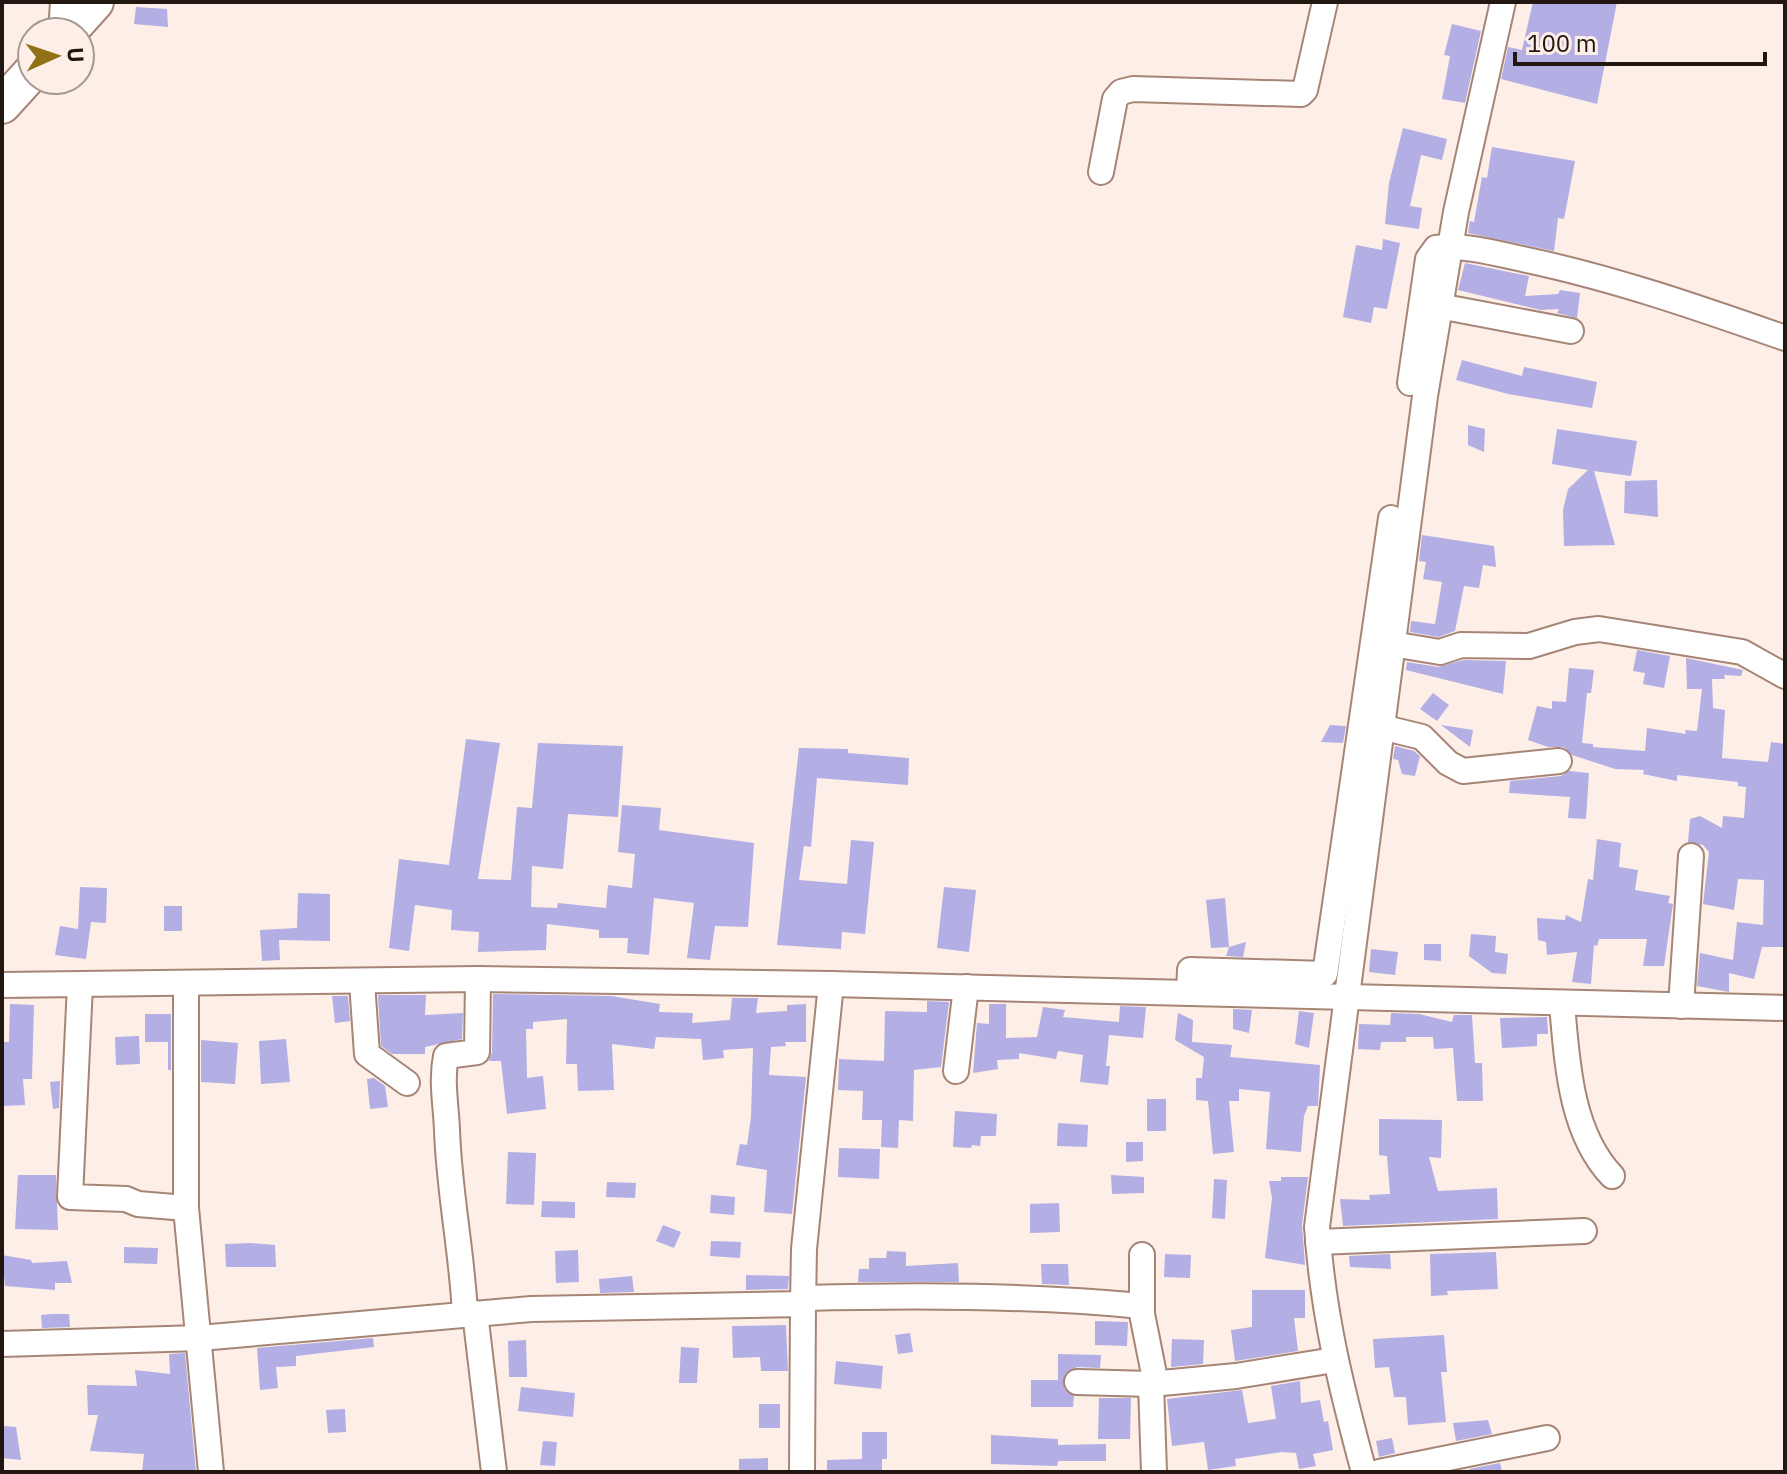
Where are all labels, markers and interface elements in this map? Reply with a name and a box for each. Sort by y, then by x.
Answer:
north arrow [16,16,96,96]
scale bar [1515,16,1765,66]
text: 100 m [1527,27,1597,59]
text: U [62,47,91,63]

